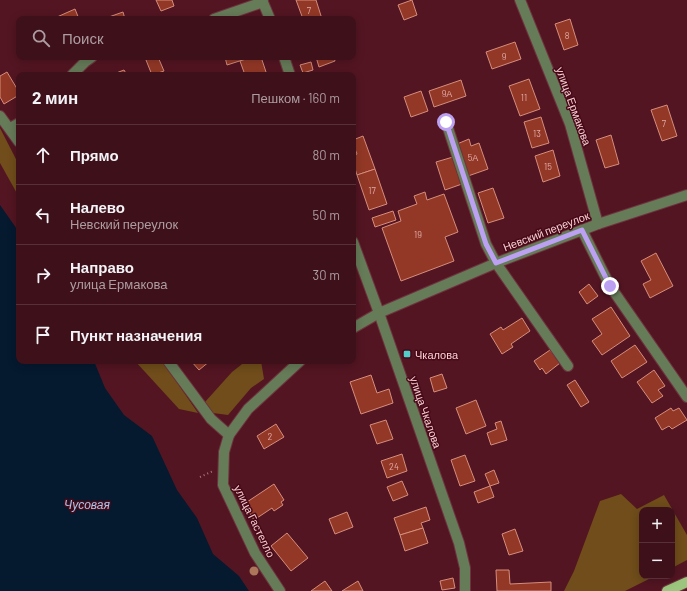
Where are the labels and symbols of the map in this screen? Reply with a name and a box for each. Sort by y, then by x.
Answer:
house number: 7 [307,5,312,16]
house number: 8 [565,30,570,41]
house number: 9 [502,51,507,62]
street label: улица Ермакова [554,65,595,148]
house number: 9А [442,88,452,99]
house number: 11 [521,92,527,103]
route start [437,113,455,131]
house number: 7 [662,118,667,129]
house number: 13 [533,128,541,139]
house number: 5А [468,152,478,163]
house number: 15 [544,161,552,172]
house number: 17 [368,185,376,196]
street label: Невский переулок [501,208,591,253]
house number: 19 [414,229,422,240]
route end [601,277,619,295]
place label: Чкалова [415,348,459,361]
marker: Чкалова [402,349,412,359]
street label: улица Чкалова [408,374,445,451]
house number: 2 [268,431,273,442]
house number: 24 [389,461,399,472]
street label: улица Гастелло [232,483,278,559]
water label: Чусовая [64,497,111,512]

